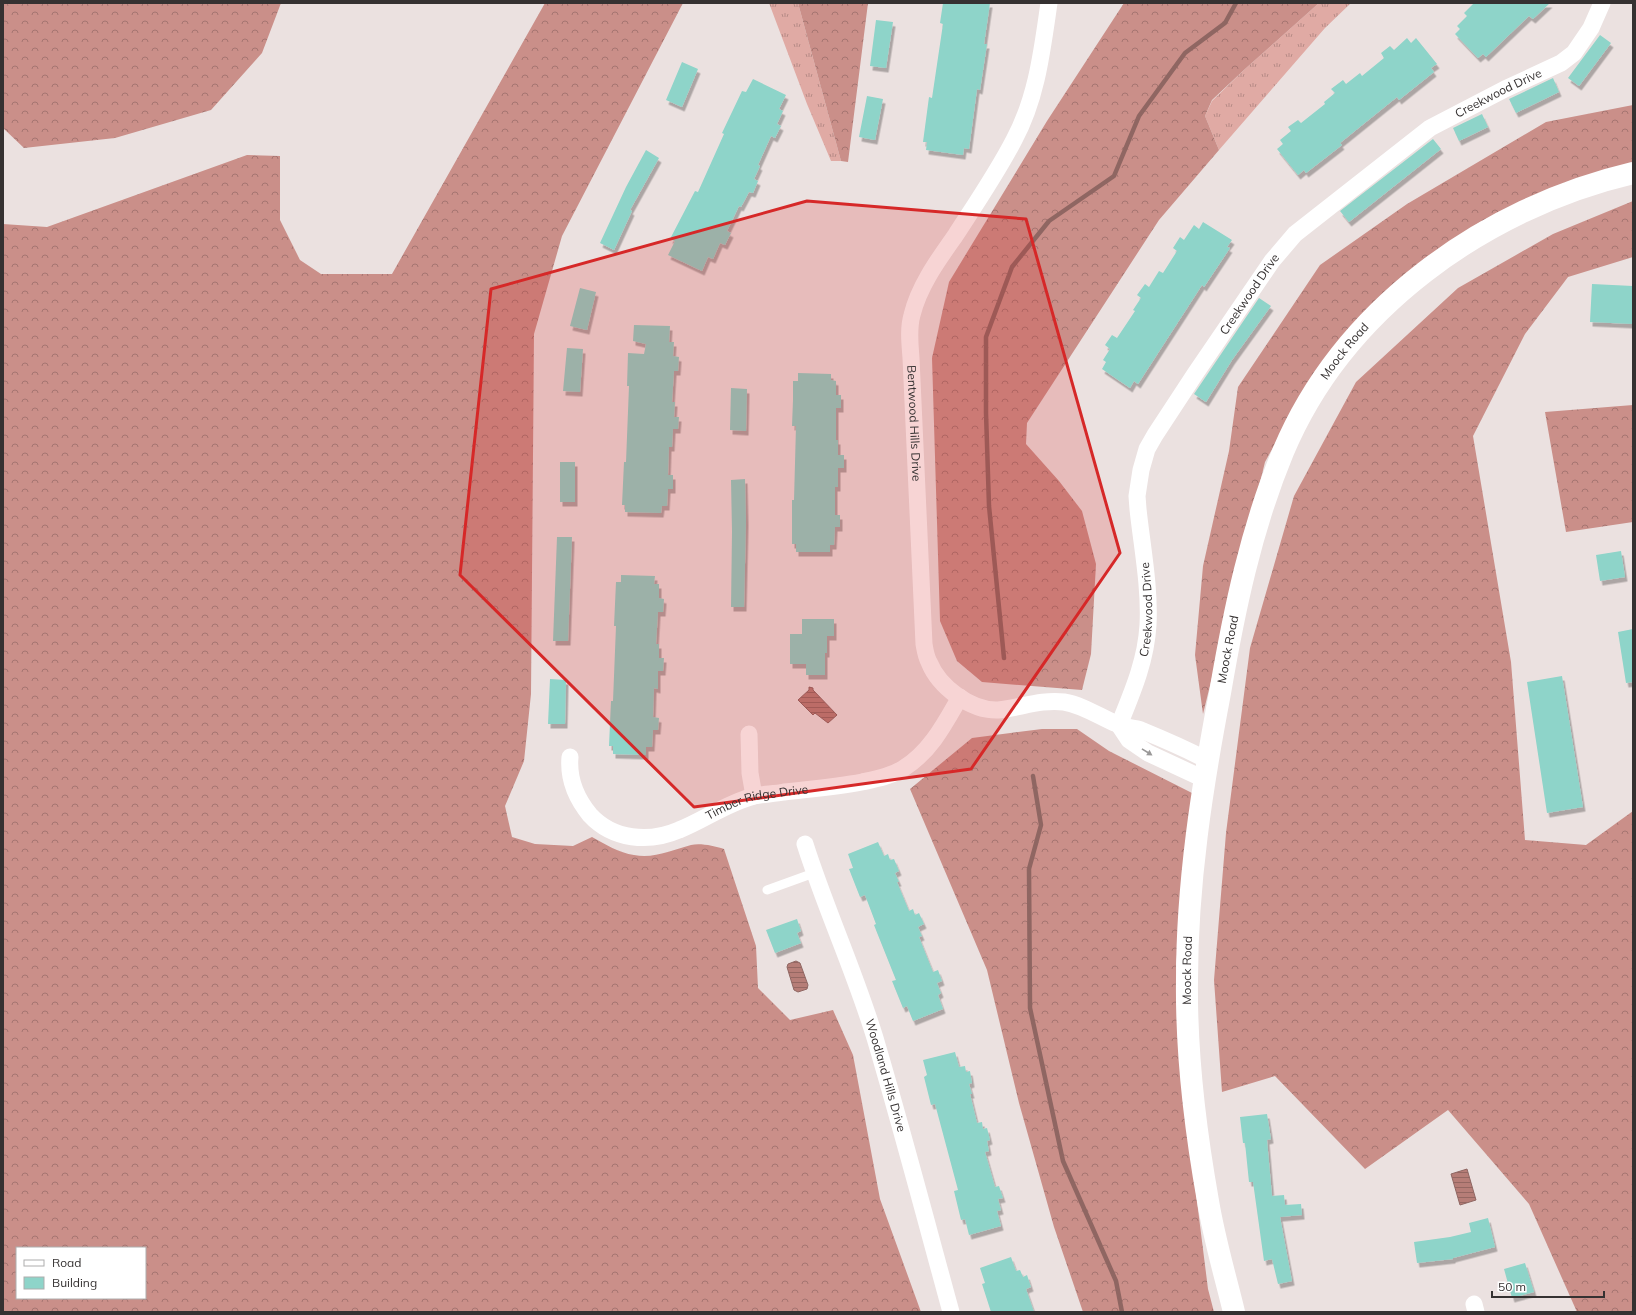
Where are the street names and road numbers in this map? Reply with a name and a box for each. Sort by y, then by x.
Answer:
street label: Creekwood Drive [1452,65,1544,121]
street label: Creekwood Drive [1216,250,1282,337]
street label: Moock Road [1317,319,1372,382]
street label: Bentwood Hills Drive [904,365,925,482]
street label: Creekwood Drive [1135,561,1155,658]
street label: Moock Road [1214,614,1241,684]
street label: Timber Ridge Drive [703,781,809,823]
street label: Moock Road [1179,936,1195,1005]
street label: Woodland Hills Drive [862,1017,909,1133]

